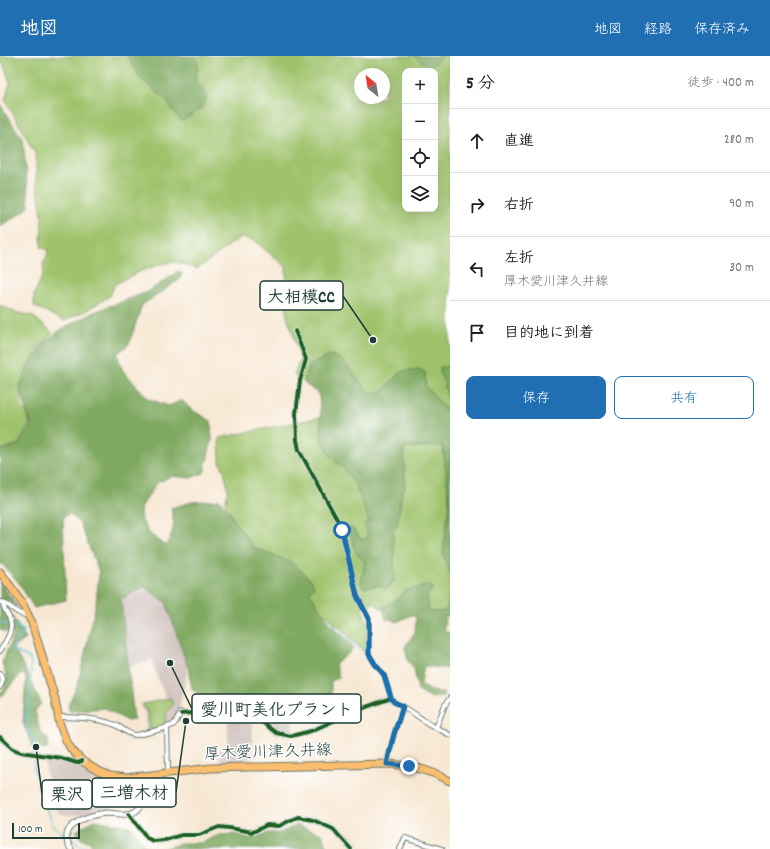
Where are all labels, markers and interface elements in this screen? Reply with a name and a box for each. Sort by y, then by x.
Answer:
text: 地図 [20,17,58,44]
text: 地図 [594,20,622,40]
text: 経路 [644,20,672,40]
text: 保存済み [694,20,750,40]
north arrow [354,68,390,104]
map controls [402,68,438,212]
button: + [402,68,438,104]
text: 5 分 [466,73,495,97]
text: 徒歩 · 400 m [688,74,754,93]
button: − [402,104,438,140]
icon: ahead [466,130,488,152]
text: 直進 [504,131,534,153]
text: 280 m [724,131,754,150]
button: locate [402,140,438,176]
button: layers [402,176,438,212]
icon: right [466,194,488,216]
text: 右折 [504,195,534,217]
text: 90 m [729,195,754,214]
text: 左折 [504,248,534,270]
icon: left [466,258,488,280]
text: 30 m [729,259,754,278]
text: 厚木愛川津久井線 [504,273,608,292]
callout: 大相模CC [260,281,343,310]
text: 大相模CC [267,287,335,311]
icon: arrive [466,322,488,344]
text: 目的地に到着 [504,323,594,345]
button: 保存 [466,376,606,419]
button: 共有 [614,376,754,419]
route start [333,521,351,539]
callout: 愛川町美化プラント [192,694,361,723]
text: 愛川町美化プラント [201,700,354,724]
street label: 厚木愛川津久井線 [204,739,332,767]
route end [400,757,418,775]
callout: 三増木材 [92,778,176,807]
callout: 栗沢 [42,780,92,809]
text: 三増木材 [100,783,169,807]
text: 栗沢 [50,785,84,809]
scale bar [12,821,80,840]
text: 100 m [18,822,42,838]

